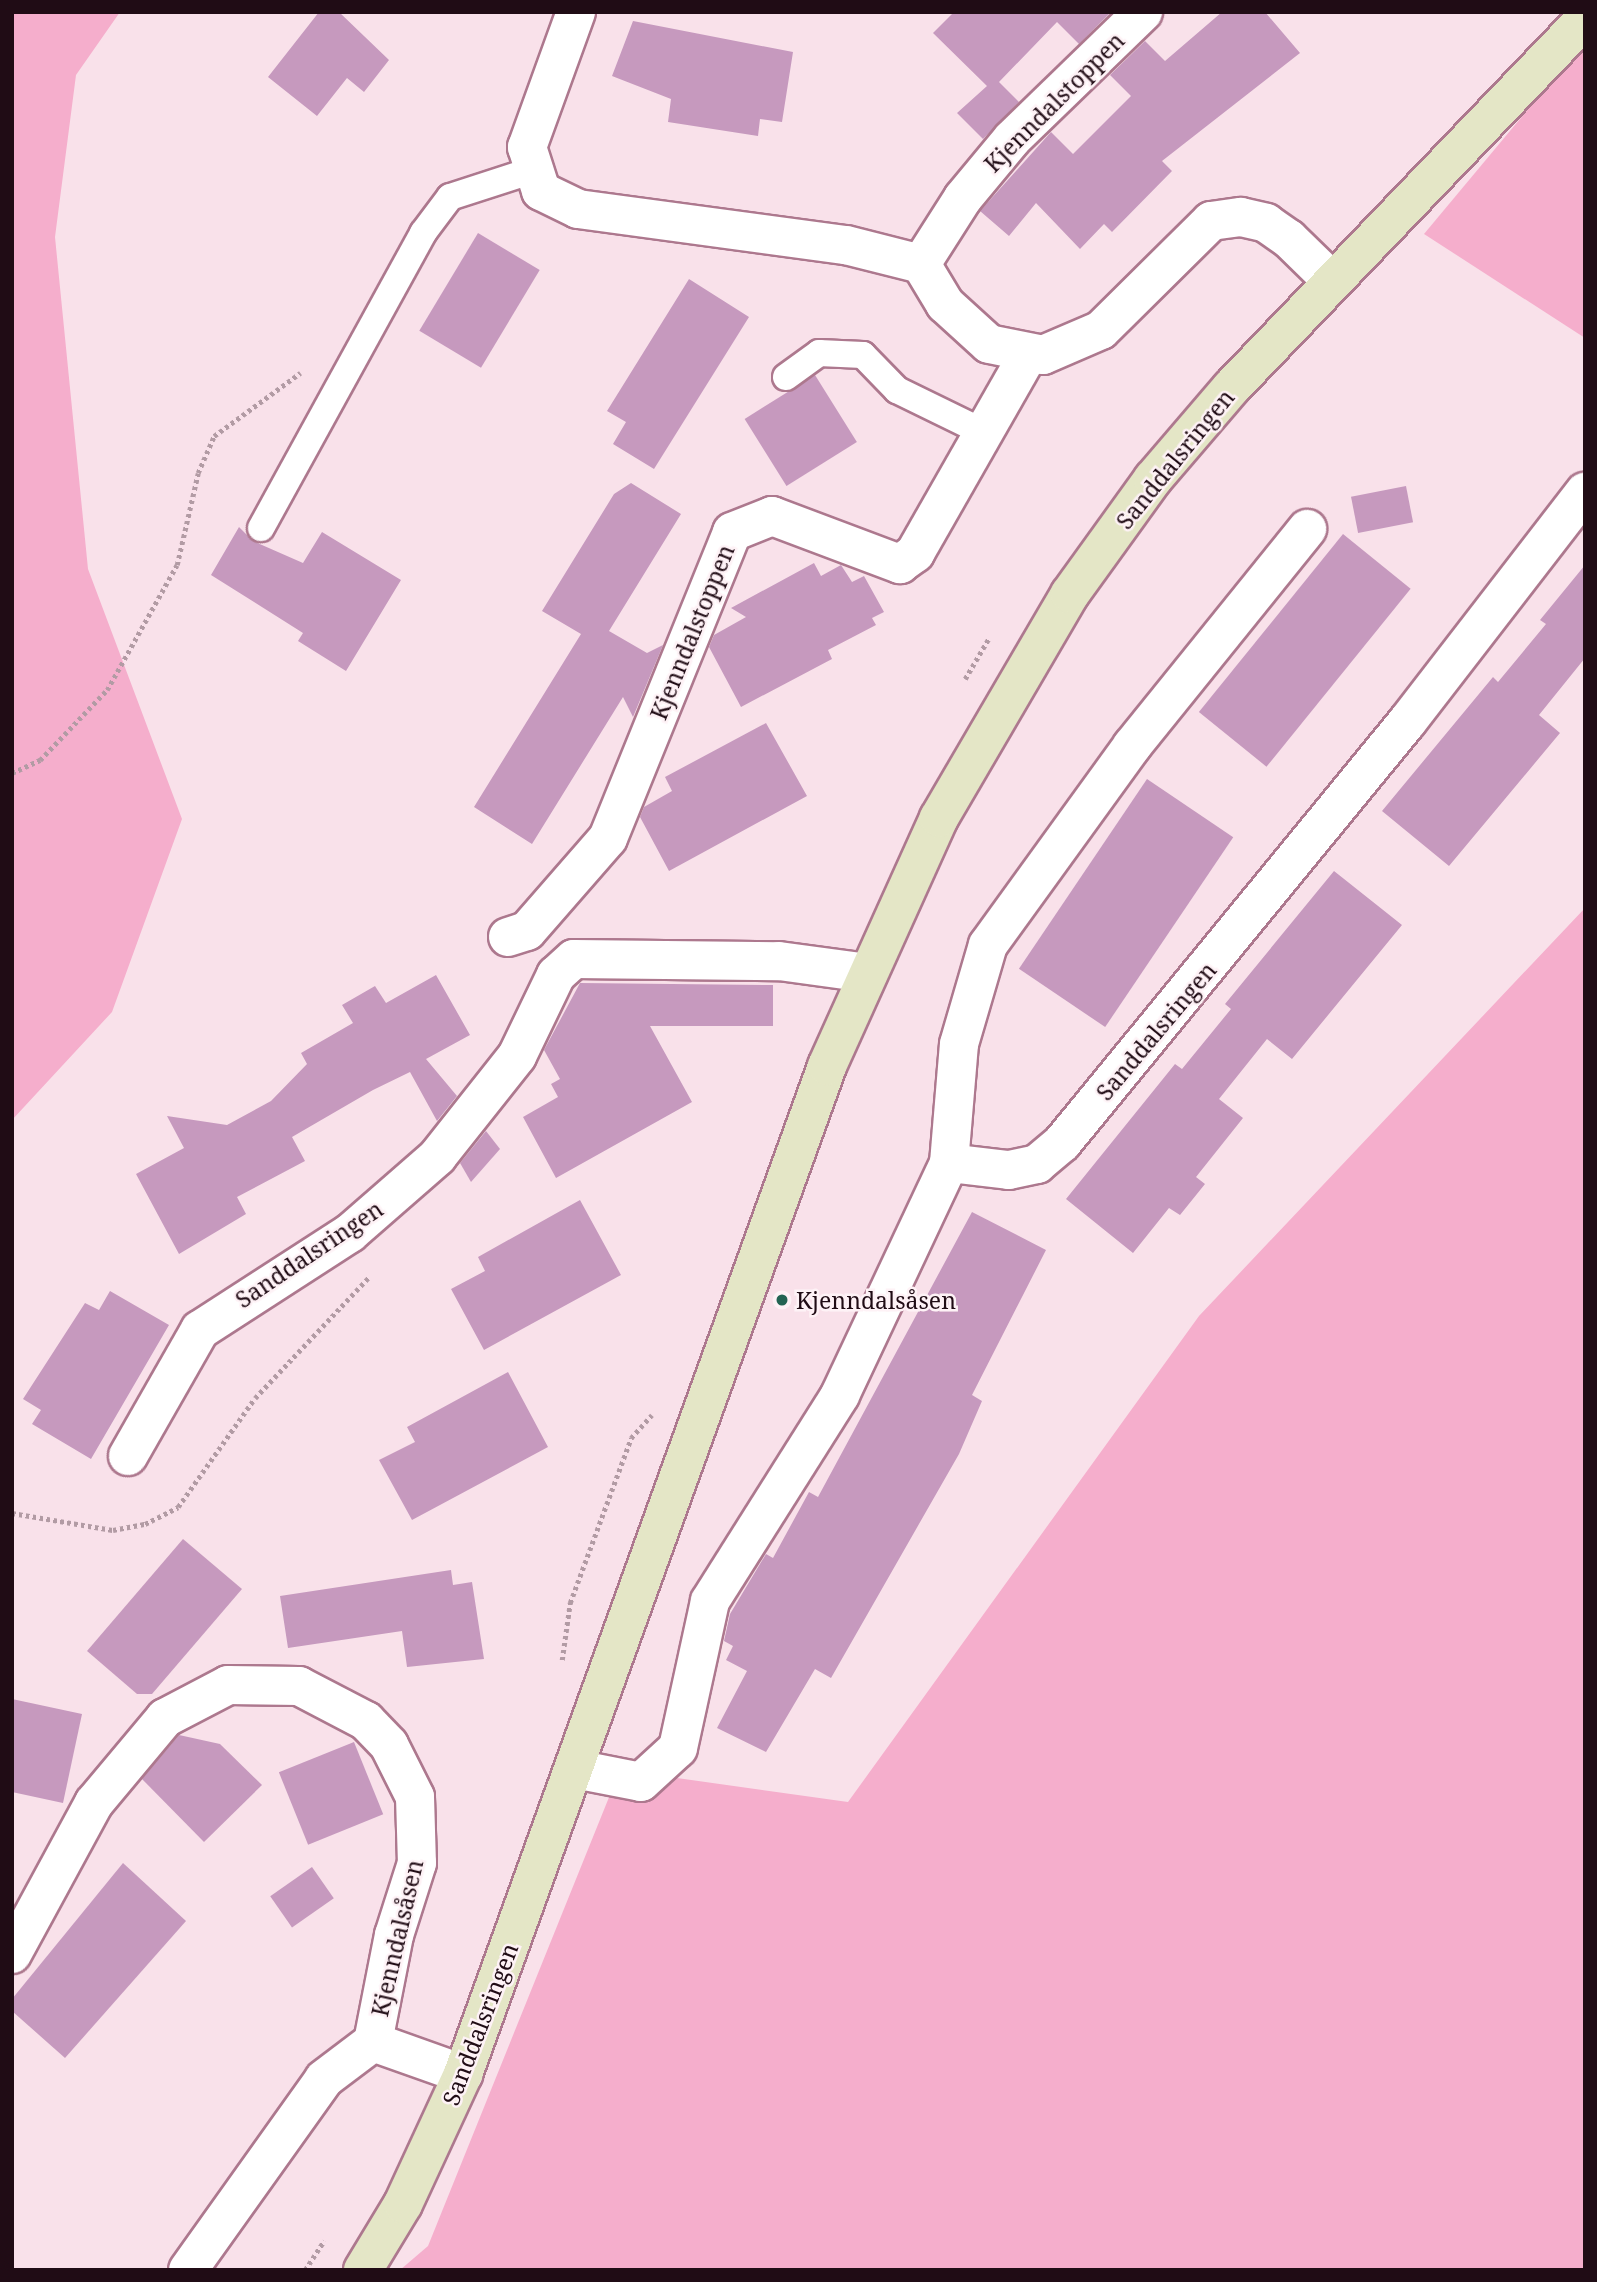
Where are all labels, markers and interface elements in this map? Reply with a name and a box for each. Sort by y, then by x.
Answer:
street label: Kjenndalstoppen [978,26,1130,178]
street label: Sanddalsringen [1110,384,1240,534]
street label: Kjenndalstoppen [644,540,740,724]
street label: Sanddalsringen [1090,956,1222,1106]
street label: Sanddalsringen [230,1195,388,1313]
place label: Kjenndalsåsen [796,1286,956,1314]
marker: Kjenndalsåsen [774,1292,790,1308]
street label: Kjenndalsåsen [366,1857,428,2019]
street label: Sanddalsringen [436,1939,524,2109]

